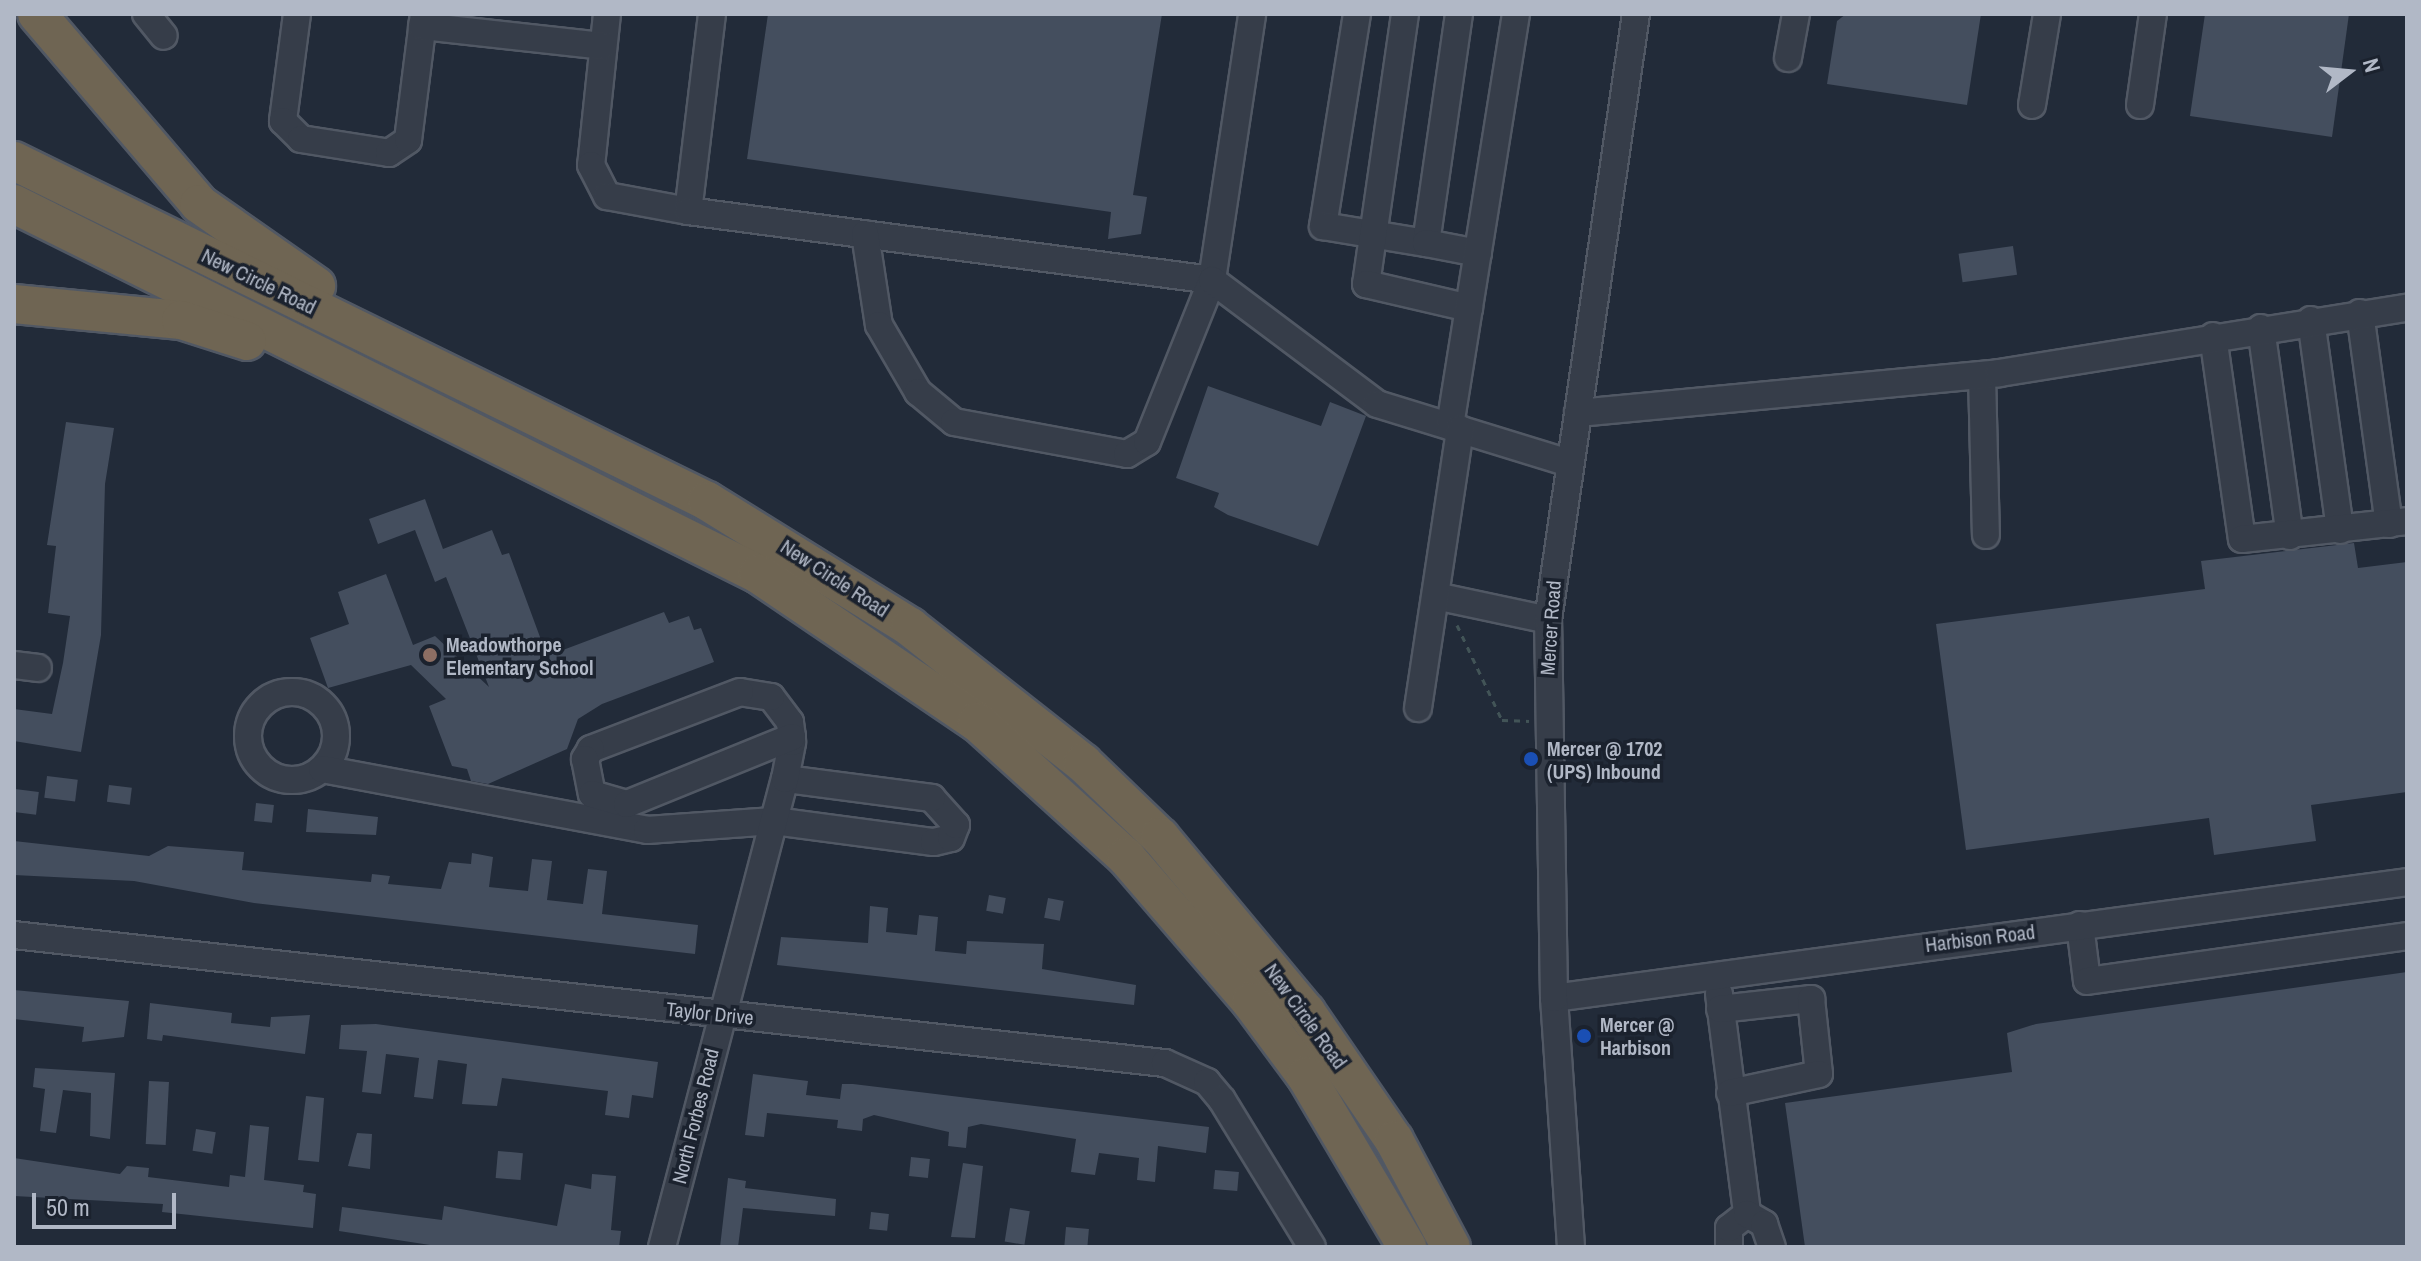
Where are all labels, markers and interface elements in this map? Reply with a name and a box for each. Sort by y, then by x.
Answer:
north arrow [2309,32,2389,112]
text: N [2356,55,2388,76]
street label: New Circle Road [198,243,320,319]
street label: New Circle Road [776,534,894,622]
street label: Mercer Road [1535,580,1565,676]
place label: Meadowthorpe Elementary School [446,632,594,679]
marker: Meadowthorpe Elementary School [421,646,439,664]
place label: Mercer @ 1702 (UPS) Inbound [1547,736,1662,783]
marker: Mercer @ 1702 (UPS) Inbound [1522,750,1540,768]
street label: Harbison Road [1924,919,2036,957]
street label: New Circle Road [1260,959,1352,1073]
street label: Taylor Drive [665,996,755,1030]
place label: Mercer @ Harbison [1600,1012,1674,1059]
marker: Mercer @ Harbison [1575,1027,1593,1045]
street label: North Forbes Road [667,1046,723,1186]
scale bar [36,1177,180,1227]
text: 50 m [46,1191,90,1223]

